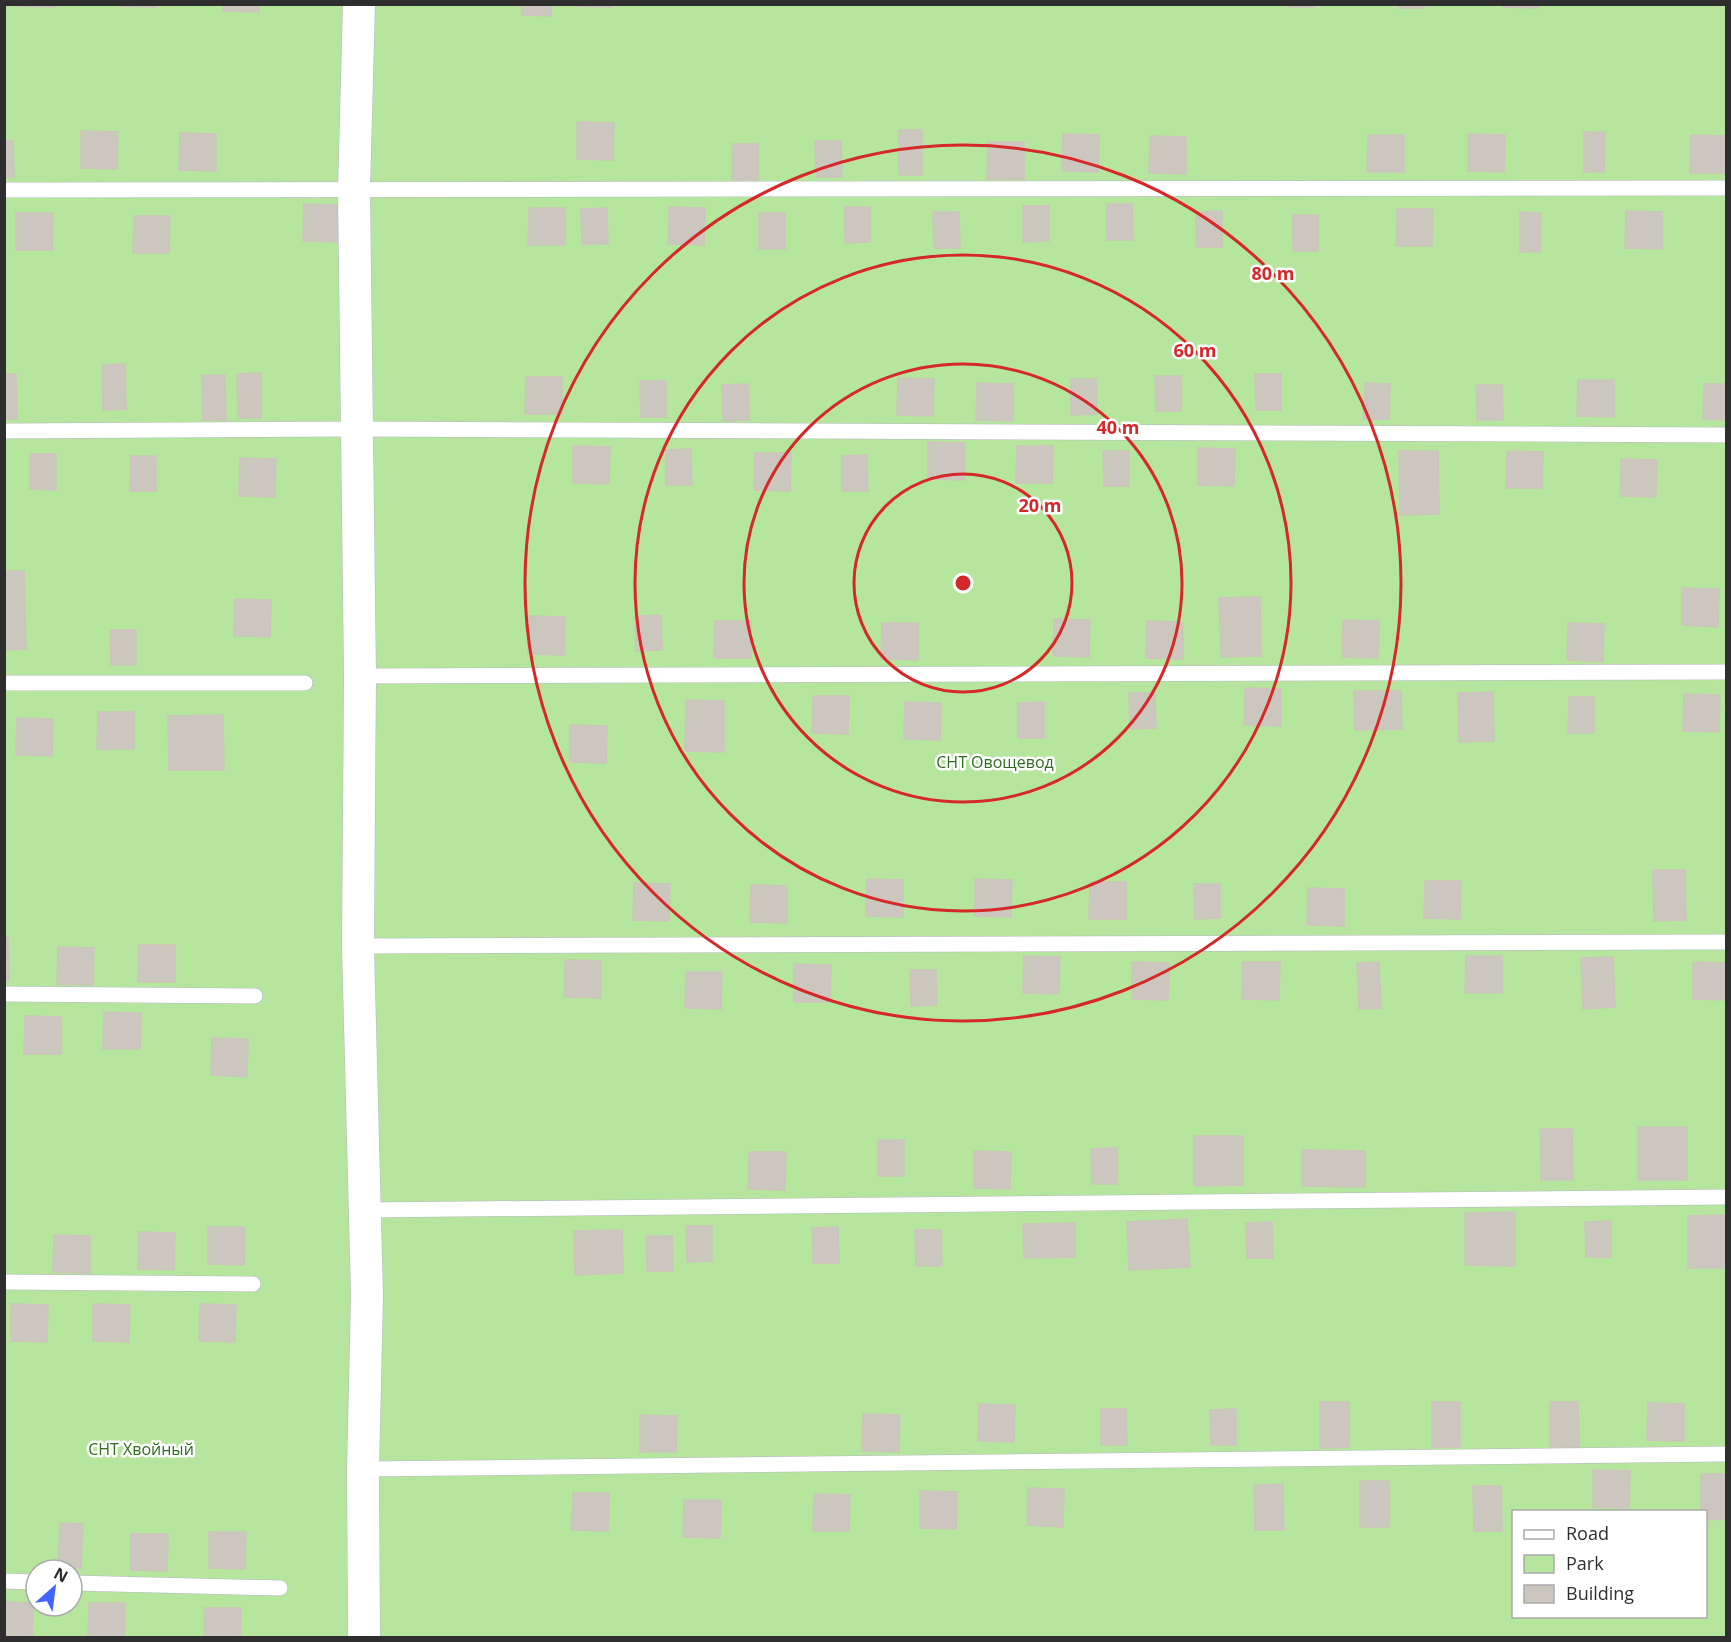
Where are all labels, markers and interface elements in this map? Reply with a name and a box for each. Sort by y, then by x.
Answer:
text: 80 m [1252,261,1294,285]
text: 60 m [1174,338,1216,362]
text: 40 m [1097,415,1139,439]
text: 20 m [1019,493,1061,517]
centre of rings [953,573,973,593]
park label: СНТ Овощевод [936,751,1054,773]
park label: СНТ Хвойный [88,1438,194,1460]
legend [1512,1510,1707,1618]
text: Road [1566,1521,1609,1545]
text: Park [1566,1551,1604,1575]
north arrow [24,1558,84,1618]
text: N [50,1562,72,1588]
text: Building [1566,1581,1634,1605]

